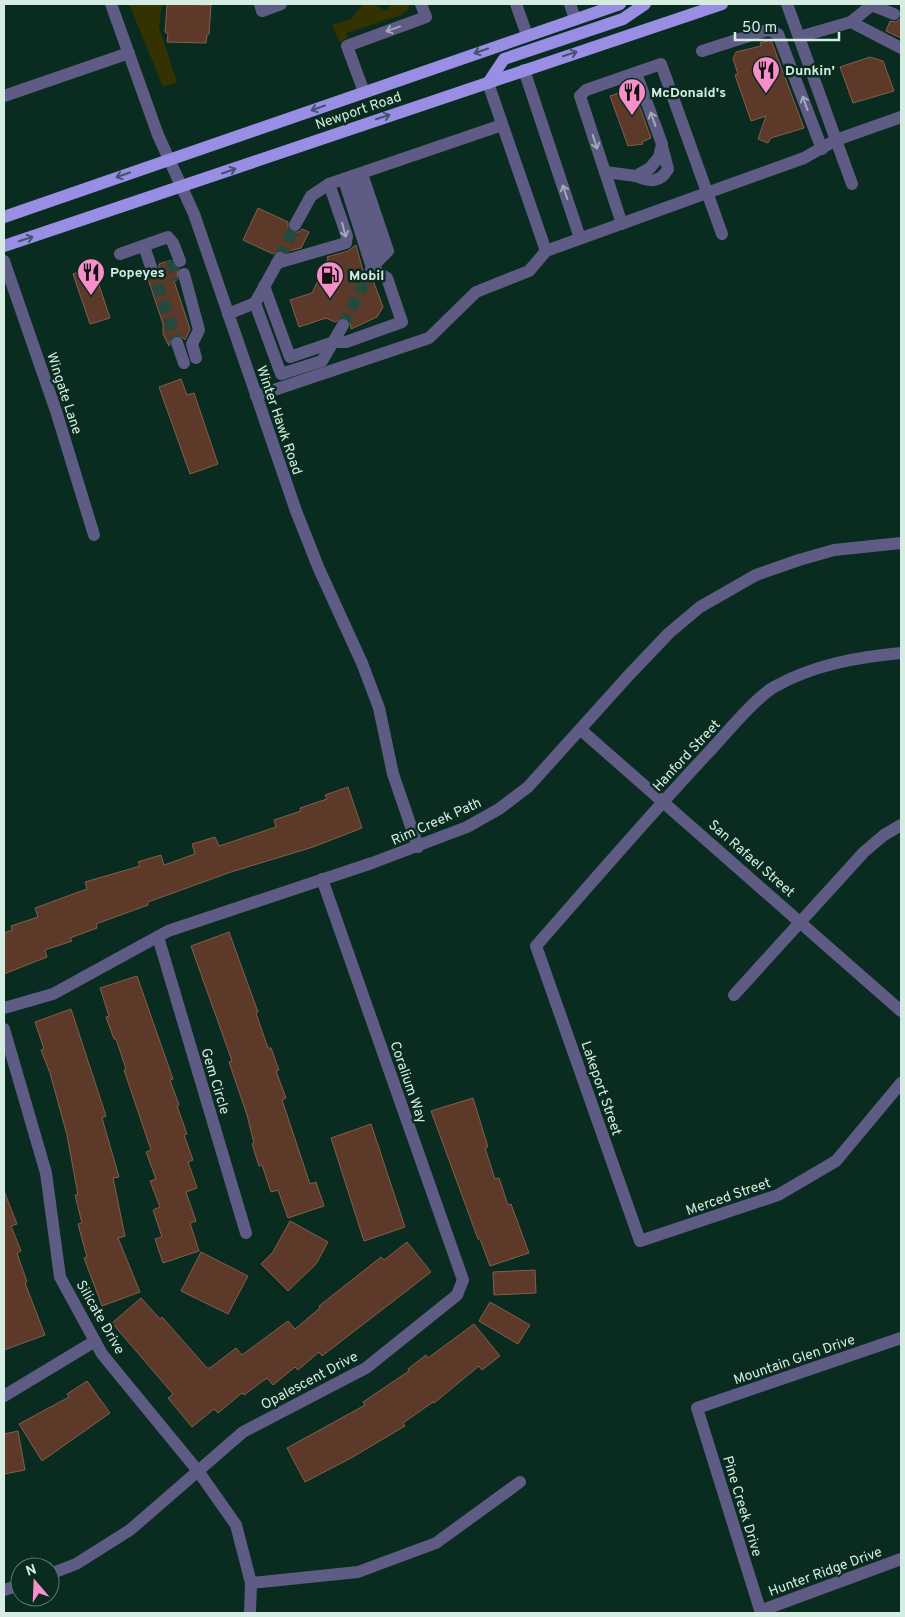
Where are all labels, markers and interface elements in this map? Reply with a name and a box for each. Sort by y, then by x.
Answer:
scale bar [735,10,839,42]
text: 50 m [742,19,777,38]
one-way arrow [386,25,401,34]
one-way arrow [474,47,489,56]
one-way arrow [562,49,578,59]
restaurant icon: Dunkin' [751,55,781,94]
place label: Dunkin' [785,63,835,80]
restaurant icon: McDonald's [617,77,647,116]
place label: McDonald's [651,85,726,102]
street label: Newport Road [313,89,404,134]
one-way arrow [800,96,809,111]
one-way arrow [311,104,326,113]
one-way arrow [374,112,390,121]
one-way arrow [648,112,657,127]
one-way arrow [591,134,600,149]
one-way arrow [221,165,237,175]
one-way arrow [116,171,132,180]
one-way arrow [560,185,569,200]
one-way arrow [340,222,350,238]
one-way arrow [17,234,33,243]
restaurant icon: Popeyes [76,257,106,296]
fuel station icon: Mobil [315,260,345,299]
place label: Popeyes [110,265,165,282]
place label: Mobil [349,268,384,285]
street label: Wingate Lane [42,350,85,437]
street label: Winter Hawk Road [252,364,305,477]
street label: Hanford Street [650,717,725,795]
street label: Rim Creek Path [389,795,484,850]
street label: San Rafael Street [704,817,798,901]
street label: Coralium Way [386,1039,430,1126]
street label: Lakeport Street [577,1039,625,1138]
street label: Gem Circle [196,1046,233,1117]
street label: Merced Street [684,1175,773,1220]
street label: Silicate Drive [72,1278,128,1358]
street label: Mountain Glen Drive [732,1332,857,1389]
street label: Opalescent Drive [258,1349,361,1414]
street label: Pine Creek Drive [718,1454,765,1559]
street label: Hunter Ridge Drive [766,1544,885,1601]
north arrow [10,1557,60,1607]
text: N [24,1561,39,1581]

